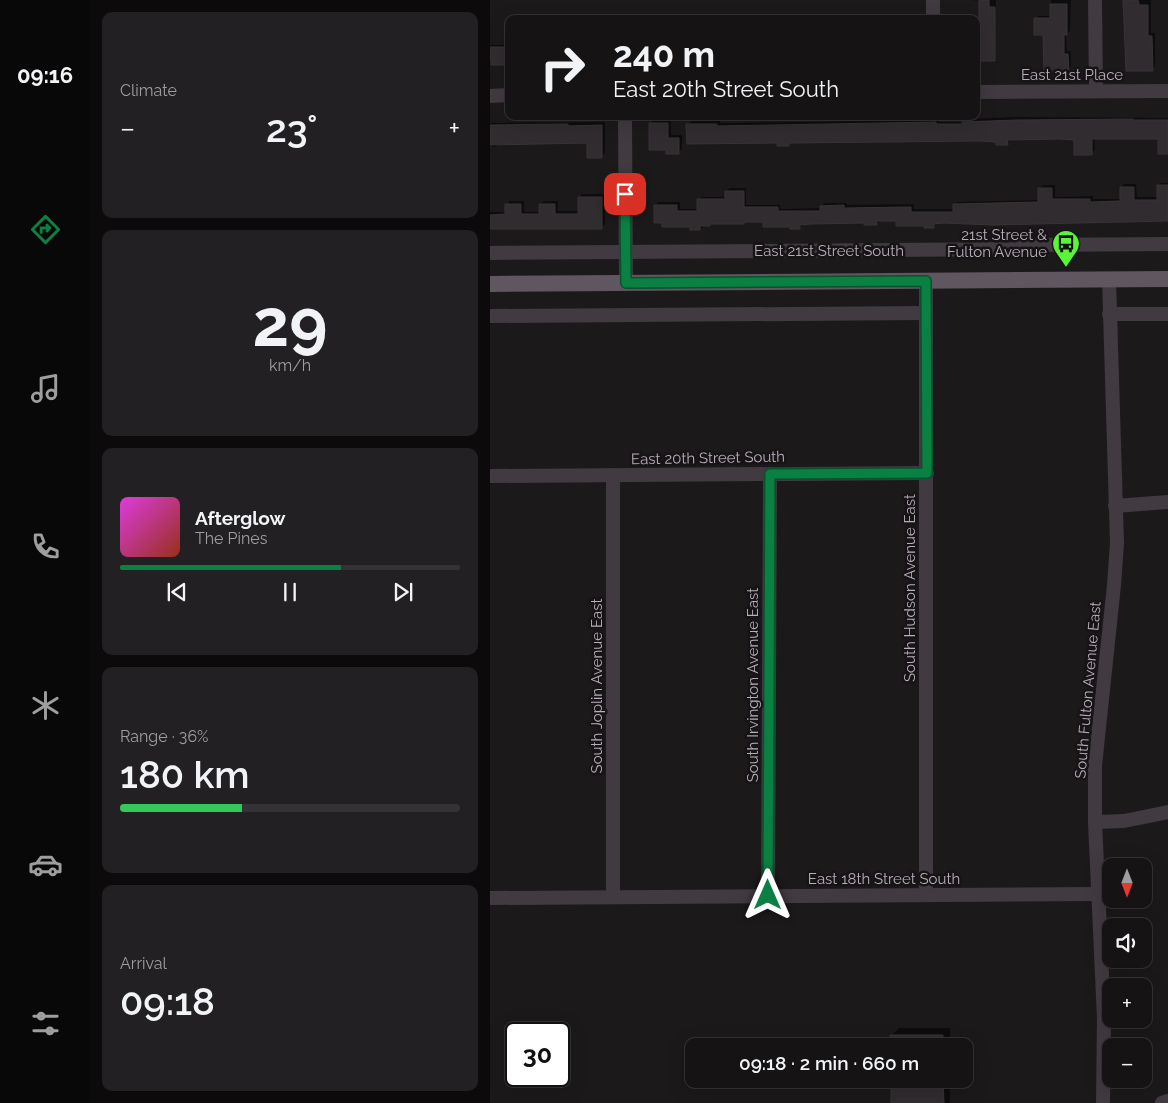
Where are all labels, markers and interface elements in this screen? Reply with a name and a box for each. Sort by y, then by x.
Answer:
text: 240 m [613,34,715,75]
icon: right [530,35,595,100]
text: 09:16 [17,62,73,88]
street label: East 21st Place [1021,66,1123,84]
text: East 20th Street South [613,76,839,102]
text: Climate [120,81,177,100]
text: 23° [266,106,318,151]
text: − [120,112,135,145]
text: + [448,112,460,145]
pin [604,173,646,215]
icon: arrive [611,180,639,208]
icon: directions [28,212,63,247]
place label: 21st Street & Fulton Avenue [947,226,1047,261]
bus stop icon: 21st Street & Fulton Avenue [1051,229,1081,268]
street label: East 21st Street South [754,242,904,260]
text: 29 [253,285,327,361]
text: km/h [269,356,311,375]
icon: music [28,371,63,406]
street label: East 20th Street South [631,448,785,468]
street label: South Hudson Avenue East [901,494,919,682]
text: Afterglow [195,507,285,529]
icon: phone [28,529,63,564]
text: The Pines [195,529,267,548]
icon: previous [163,578,191,606]
icon: pause [276,578,304,606]
icon: next [389,578,417,606]
street label: South Irvington Avenue East [744,588,762,782]
street label: South Joplin Avenue East [588,599,606,773]
street label: South Fulton Avenue East [1071,601,1105,779]
icon: climate [28,688,63,723]
text: Range · 36% [120,727,208,746]
text: 180 km [120,752,250,797]
icon: car [28,847,63,882]
north arrow [1102,858,1152,908]
map controls [1102,858,1152,1088]
position arrow [741,868,793,920]
street label: East 18th Street South [808,870,960,888]
button: sound [1102,918,1152,968]
text: Arrival [120,954,167,973]
button: + [1102,978,1152,1028]
text: 09:18 [120,979,215,1024]
icon: filters [28,1006,63,1041]
speed limit sign: 30 [505,1022,570,1087]
button: − [1102,1038,1152,1088]
text: 09:18 · 2 min · 660 m [739,1052,919,1074]

